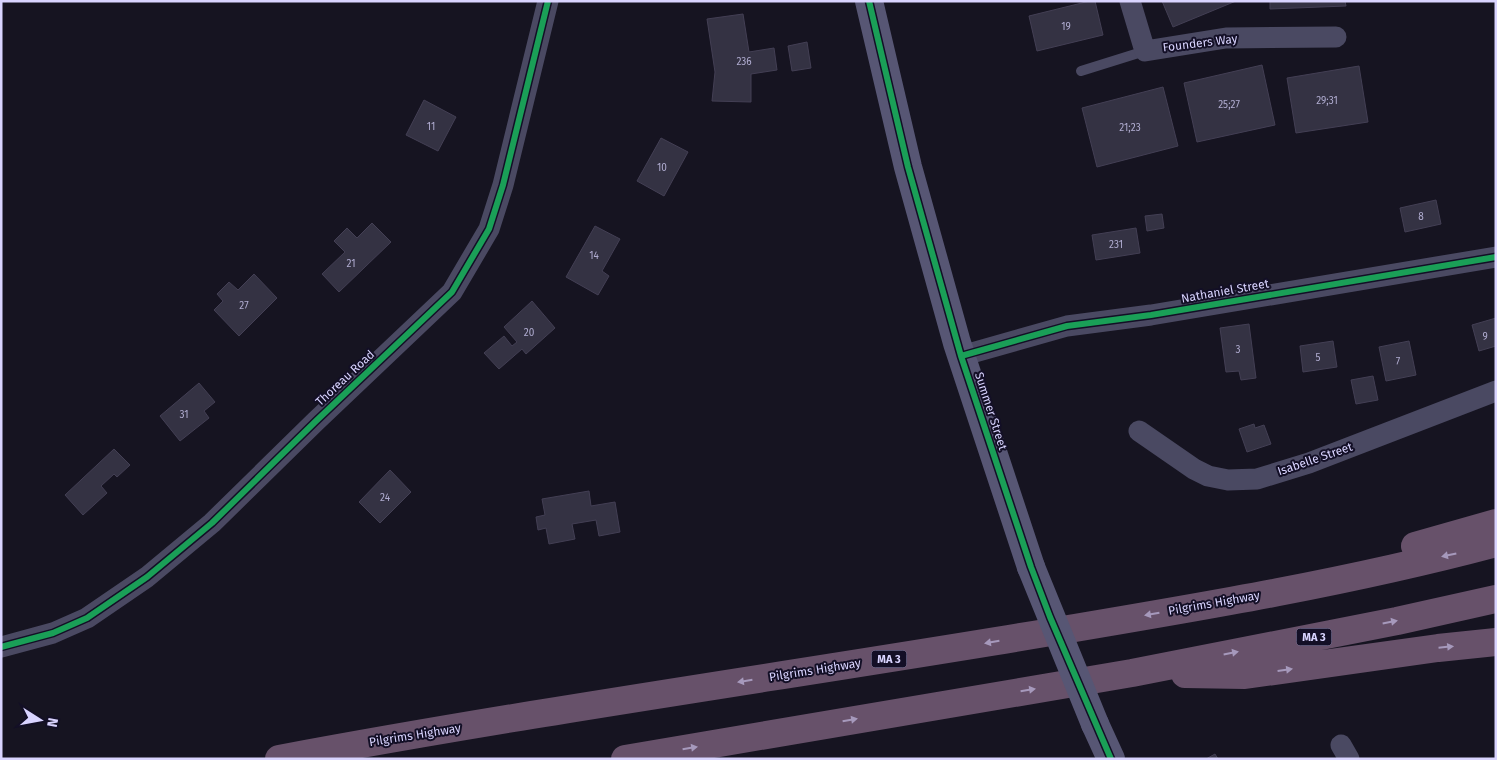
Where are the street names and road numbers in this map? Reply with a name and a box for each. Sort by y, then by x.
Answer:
street label: Founders Way [1162,31,1238,55]
street label: Nathaniel Street [1180,276,1271,306]
street label: Thoreau Road [313,347,377,409]
street label: Summer Street [972,370,1010,452]
street label: Isabelle Street [1276,439,1355,478]
street label: Pilgrims Highway [1167,588,1261,618]
road number: MA 3 [1296,628,1332,646]
road number: MA 3 [872,651,906,668]
street label: Pilgrims Highway [768,656,862,684]
street label: Pilgrims Highway [368,721,462,749]

